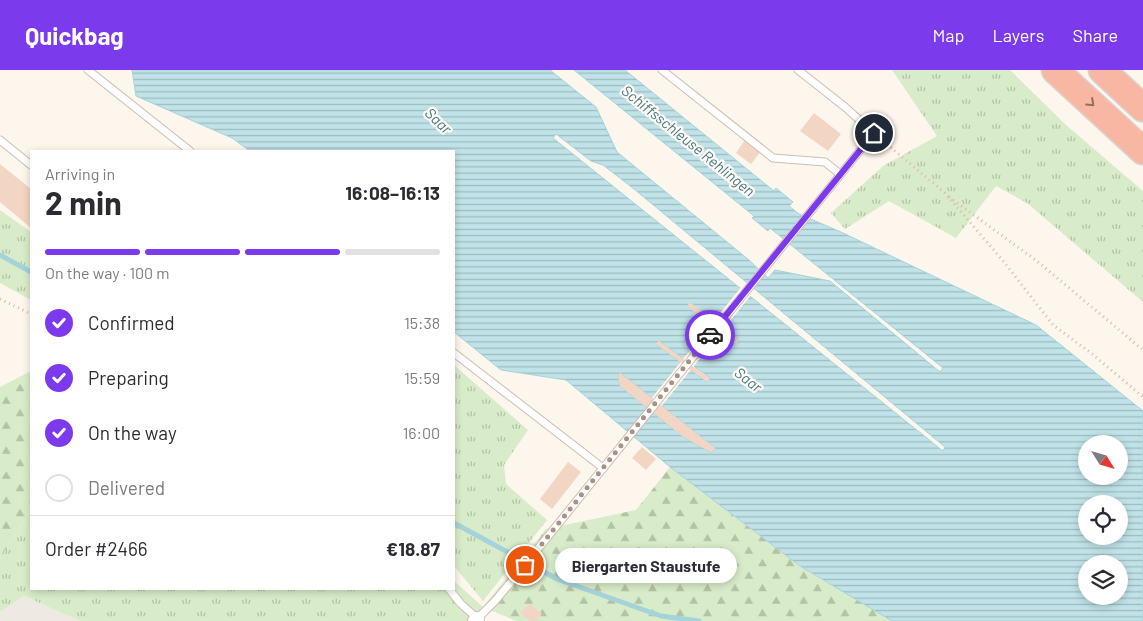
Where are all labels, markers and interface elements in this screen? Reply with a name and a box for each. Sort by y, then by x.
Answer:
text: Quickbag [25,21,124,50]
text: Map [932,24,964,46]
text: Layers [992,24,1045,46]
text: Share [1073,24,1118,46]
water label: Schiffsschleuse Rehlingen [618,81,759,200]
one-way arrow [1085,97,1094,106]
water label: Saar [422,104,456,138]
pin [853,112,895,154]
icon: home [860,119,888,147]
text: Arriving in [45,164,115,183]
text: 16:08–16:13 [345,181,440,204]
text: 2 min [45,183,122,221]
text: On the way · 100 m [45,263,170,282]
icon: check [45,309,73,337]
courier [685,310,735,360]
text: Confirmed [88,311,175,334]
text: 15:38 [404,313,440,332]
icon: car [696,321,724,349]
water label: Saar [731,363,766,396]
icon: check [45,364,73,392]
text: Preparing [88,366,169,389]
text: 15:59 [404,368,440,387]
icon: check [45,419,73,447]
text: On the way [88,421,177,444]
text: 16:00 [403,423,440,442]
north arrow [1078,435,1128,485]
map controls [1078,435,1128,605]
text: Delivered [88,476,165,499]
button: locate [1078,495,1128,545]
text: Order #2466 [45,537,148,560]
text: €18.87 [386,537,440,560]
pin [504,544,546,586]
callout: Biergarten Staustufe [555,548,738,582]
icon: bag [511,551,539,579]
button: layers [1078,555,1128,605]
text: Biergarten Staustufe [572,556,720,575]

